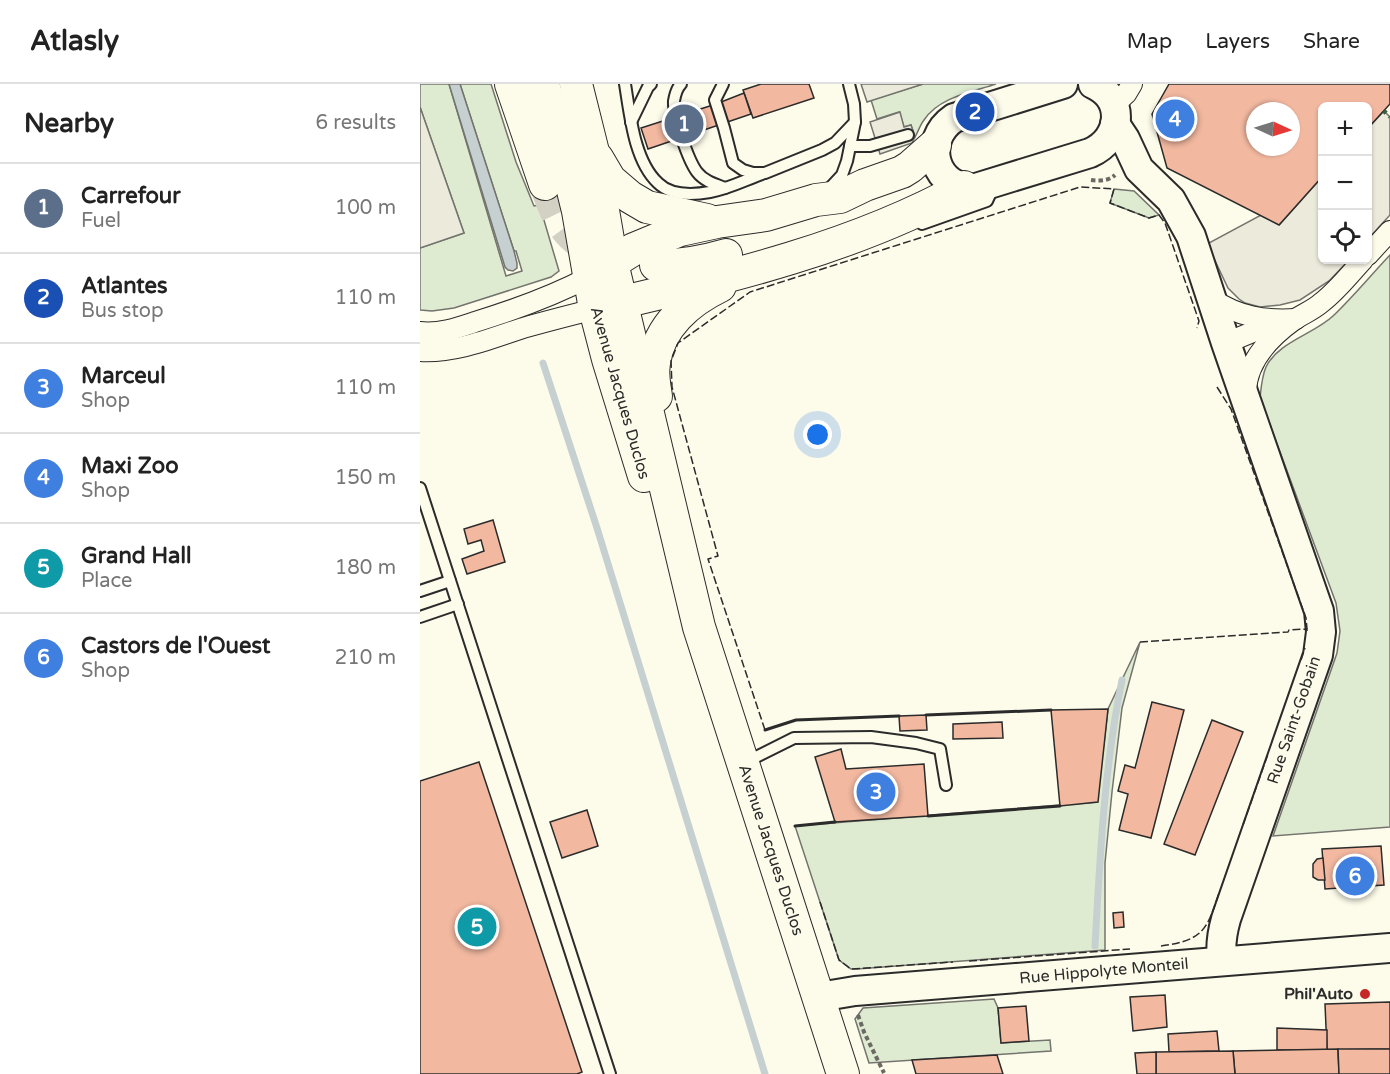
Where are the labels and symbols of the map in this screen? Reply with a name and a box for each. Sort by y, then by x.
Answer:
pin: 2 [956,90,994,135]
pin: 4 [1156,96,1194,141]
pin: 1 [664,102,704,147]
north arrow [1246,102,1300,156]
street label: Avenue Jacques Duclos [586,304,654,482]
your location [803,420,832,449]
street label: Rue Saint-Gobain [1263,653,1325,787]
street label: Avenue Jacques Duclos [734,762,808,938]
pin: 3 [856,770,896,814]
pin: 6 [1336,854,1374,898]
pin: 5 [458,904,496,950]
street label: Rue Hippolyte Monteil [1019,954,1189,988]
place label: Phil'Auto [1284,984,1353,1004]
marker: Phil'Auto [1358,987,1372,1001]

